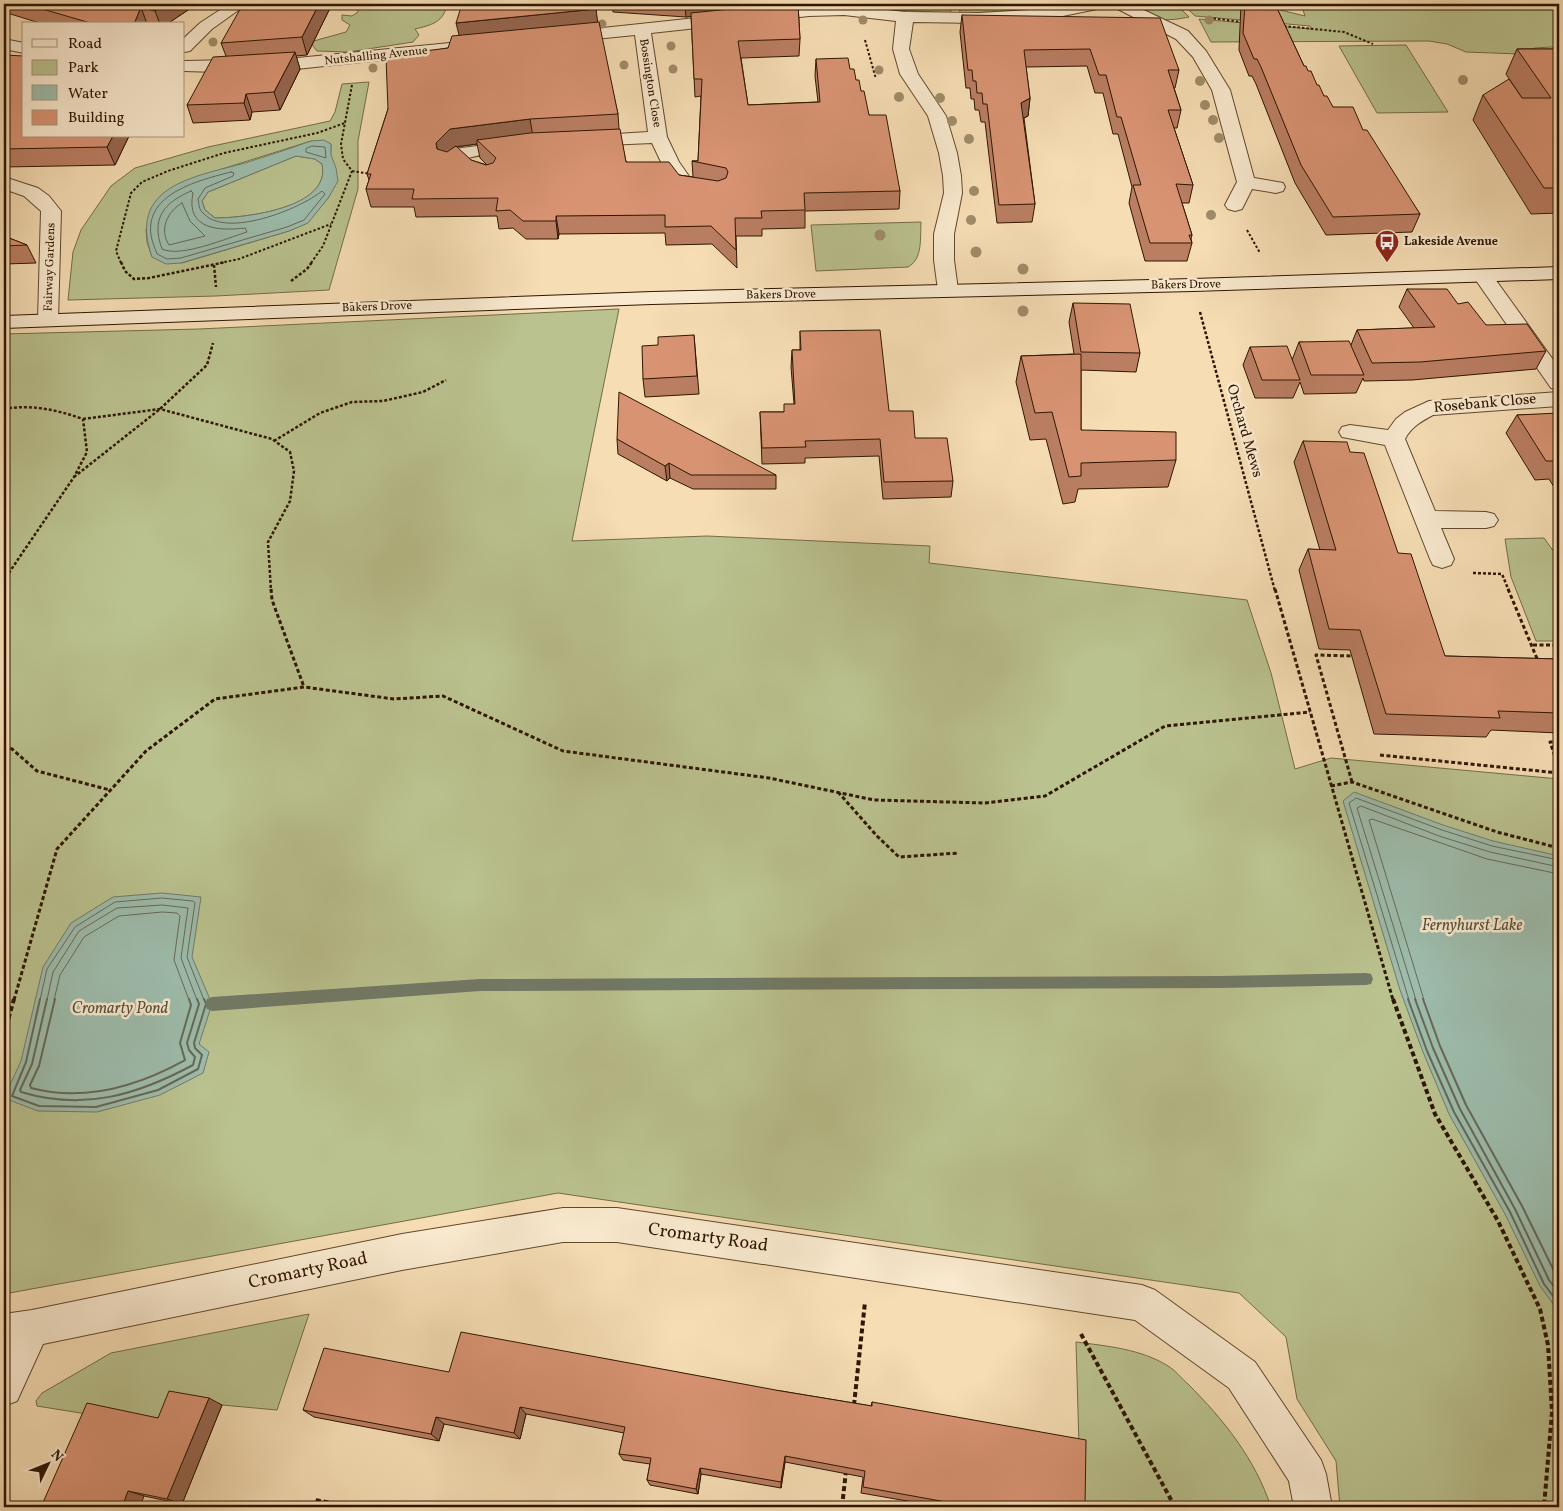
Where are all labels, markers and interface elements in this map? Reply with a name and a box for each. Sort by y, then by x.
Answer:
legend [22,22,185,138]
text: Road [68,34,102,55]
street label: Bossington Close [635,37,665,129]
street label: Nutshalling Avenue [324,43,429,69]
text: Park [68,58,99,79]
text: Water [68,84,108,105]
text: Building [68,108,125,129]
street label: Fairway Gardens [40,222,60,312]
bus stop icon: Lakeside Avenue [1374,229,1400,263]
place label: Lakeside Avenue [1404,234,1498,250]
street label: Bakers Drove [1151,276,1221,294]
street label: Bakers Drove [746,286,816,304]
street label: Bakers Drove [342,298,413,316]
street label: Orchard Mews [1221,382,1267,480]
street label: Rosebank Close [1433,389,1537,419]
water label: Fernyhurst Lake [1422,915,1522,937]
water label: Cromarty Pond [72,998,169,1020]
street label: Cromarty Road [646,1217,770,1259]
street label: Cromarty Road [246,1246,370,1296]
north arrow [22,1438,72,1488]
text: N [46,1446,67,1466]

